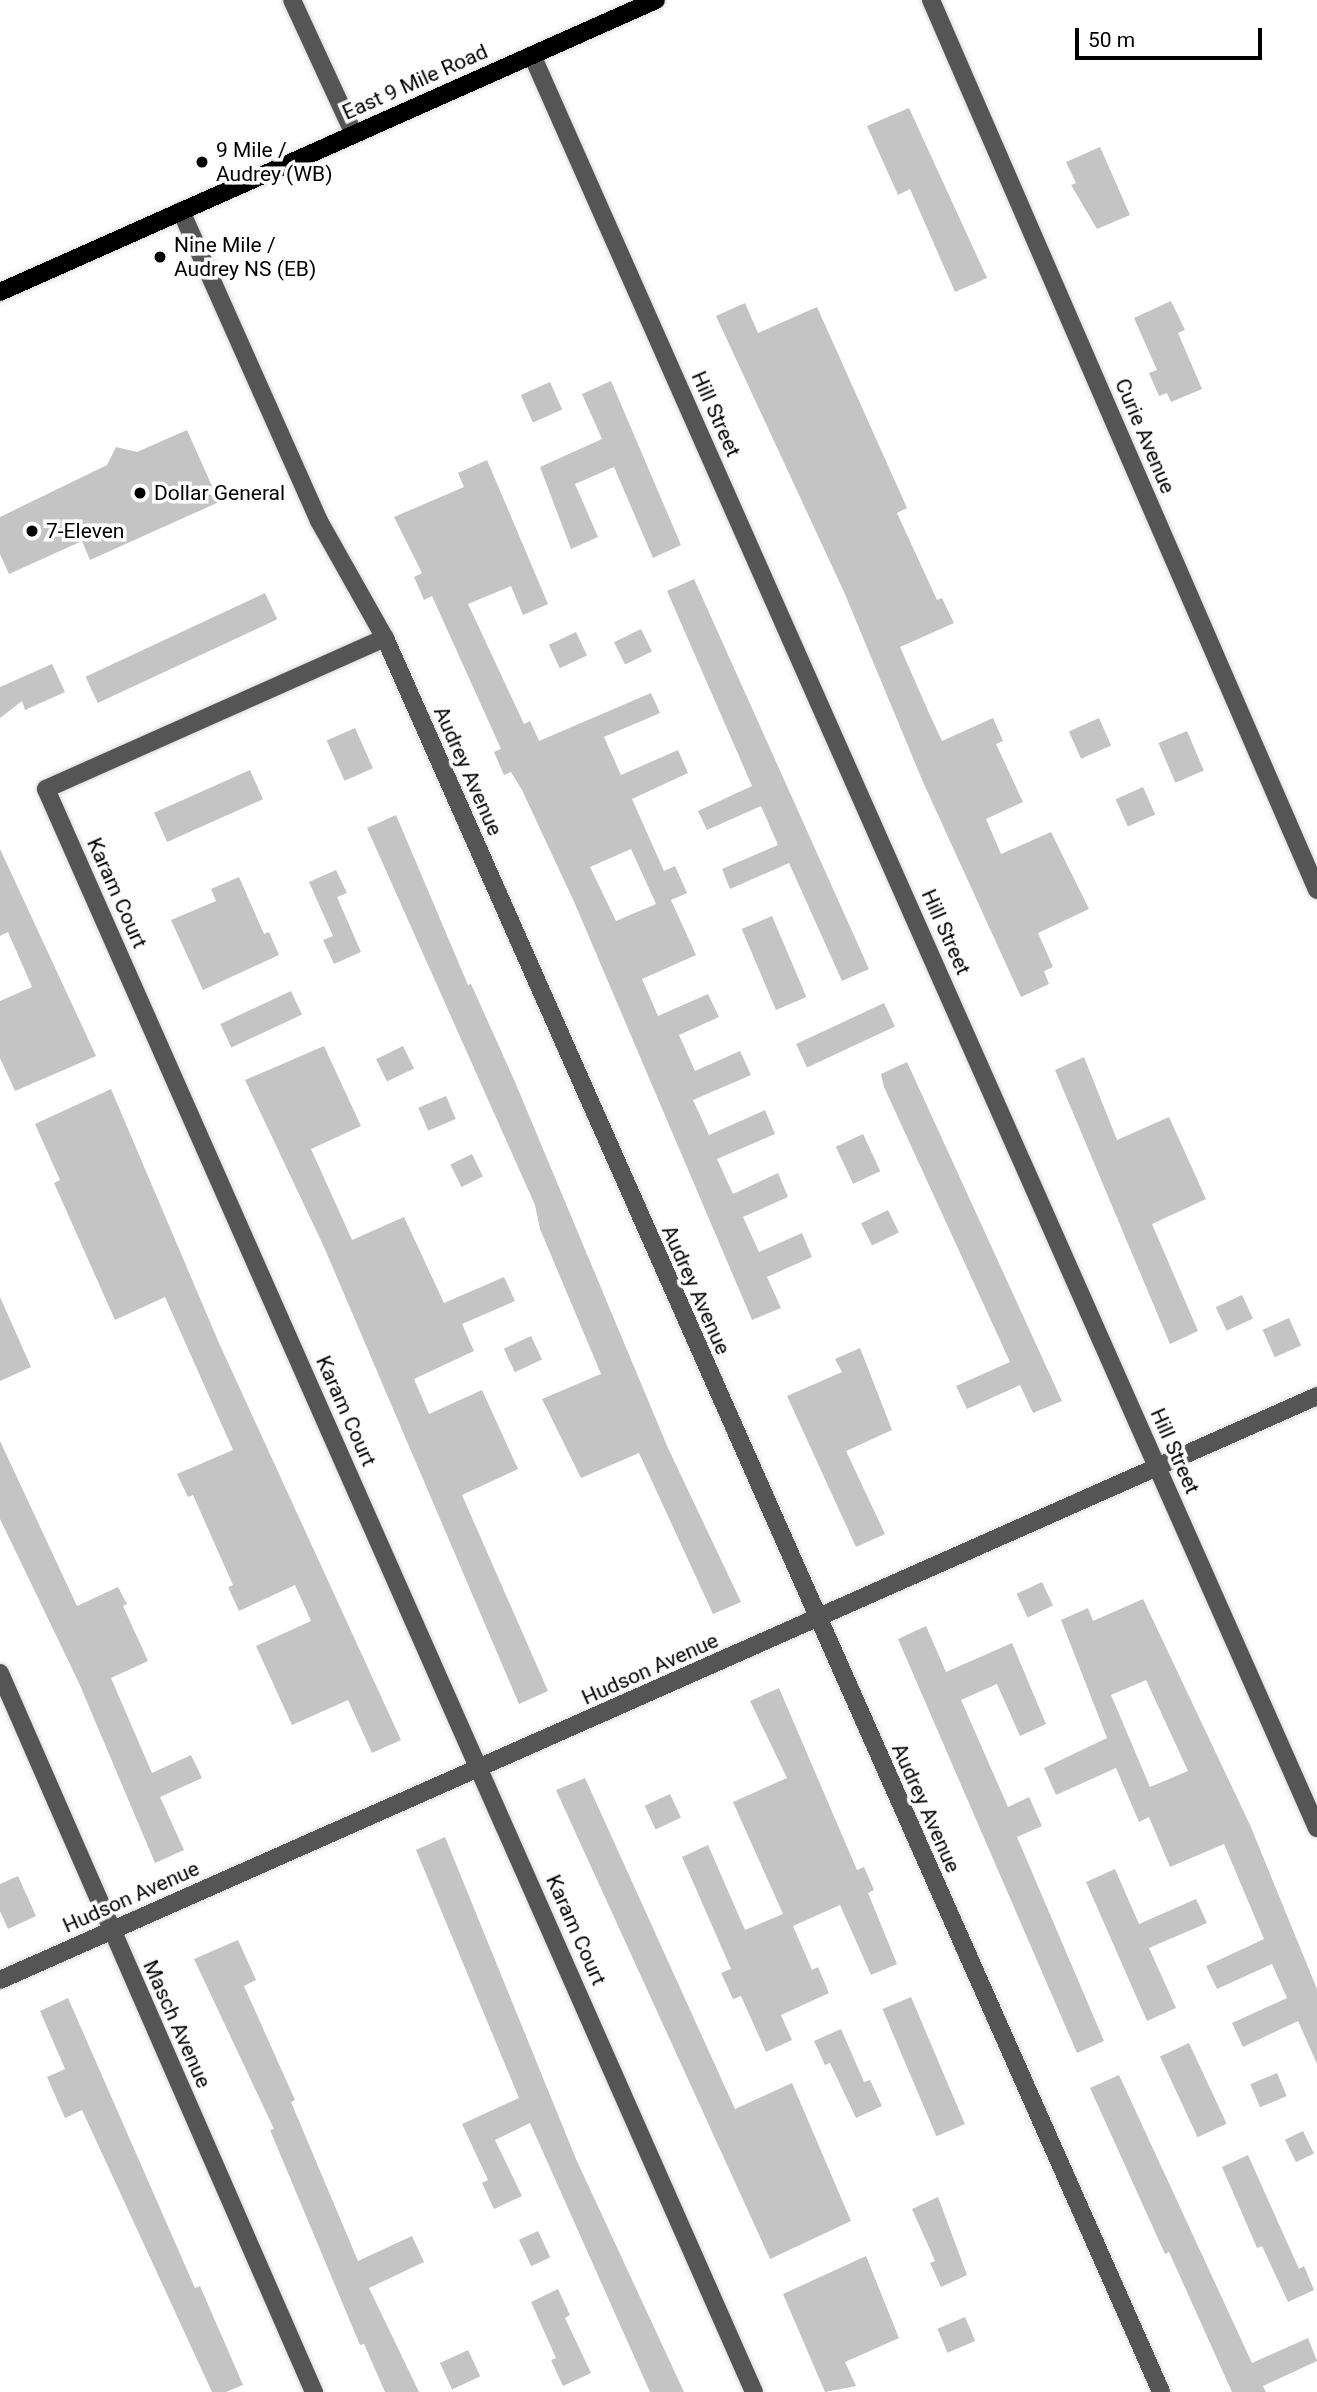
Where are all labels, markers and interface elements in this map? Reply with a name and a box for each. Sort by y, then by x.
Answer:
scale bar [1079,14,1266,58]
text: 50 m [1088,28,1135,52]
street label: East 9 Mile Road [338,39,492,125]
place label: 9 Mile / Audrey (WB) [216,137,332,187]
marker: 9 Mile / Audrey (WB) [194,154,210,170]
place label: Nine Mile / Audrey NS (EB) [174,232,316,282]
marker: Nine Mile / Audrey NS (EB) [152,249,168,265]
street label: Hill Street [686,367,746,461]
street label: Curie Avenue [1109,375,1181,497]
place label: Dollar General [154,480,285,506]
marker: Dollar General [132,485,148,501]
place label: 7-Eleven [46,518,124,544]
marker: 7-Eleven [24,523,40,539]
street label: Audrey Avenue [428,702,508,840]
street label: Karam Court [81,834,153,952]
street label: Hill Street [916,885,976,979]
street label: Audrey Avenue [656,1221,736,1359]
street label: Karam Court [310,1352,382,1470]
street label: Hill Street [1145,1404,1205,1498]
street label: Hudson Avenue [578,1628,722,1710]
street label: Audrey Avenue [886,1739,966,1877]
street label: Hudson Avenue [59,1856,203,1938]
street label: Karam Court [540,1871,612,1989]
street label: Masch Avenue [138,1956,216,2092]

